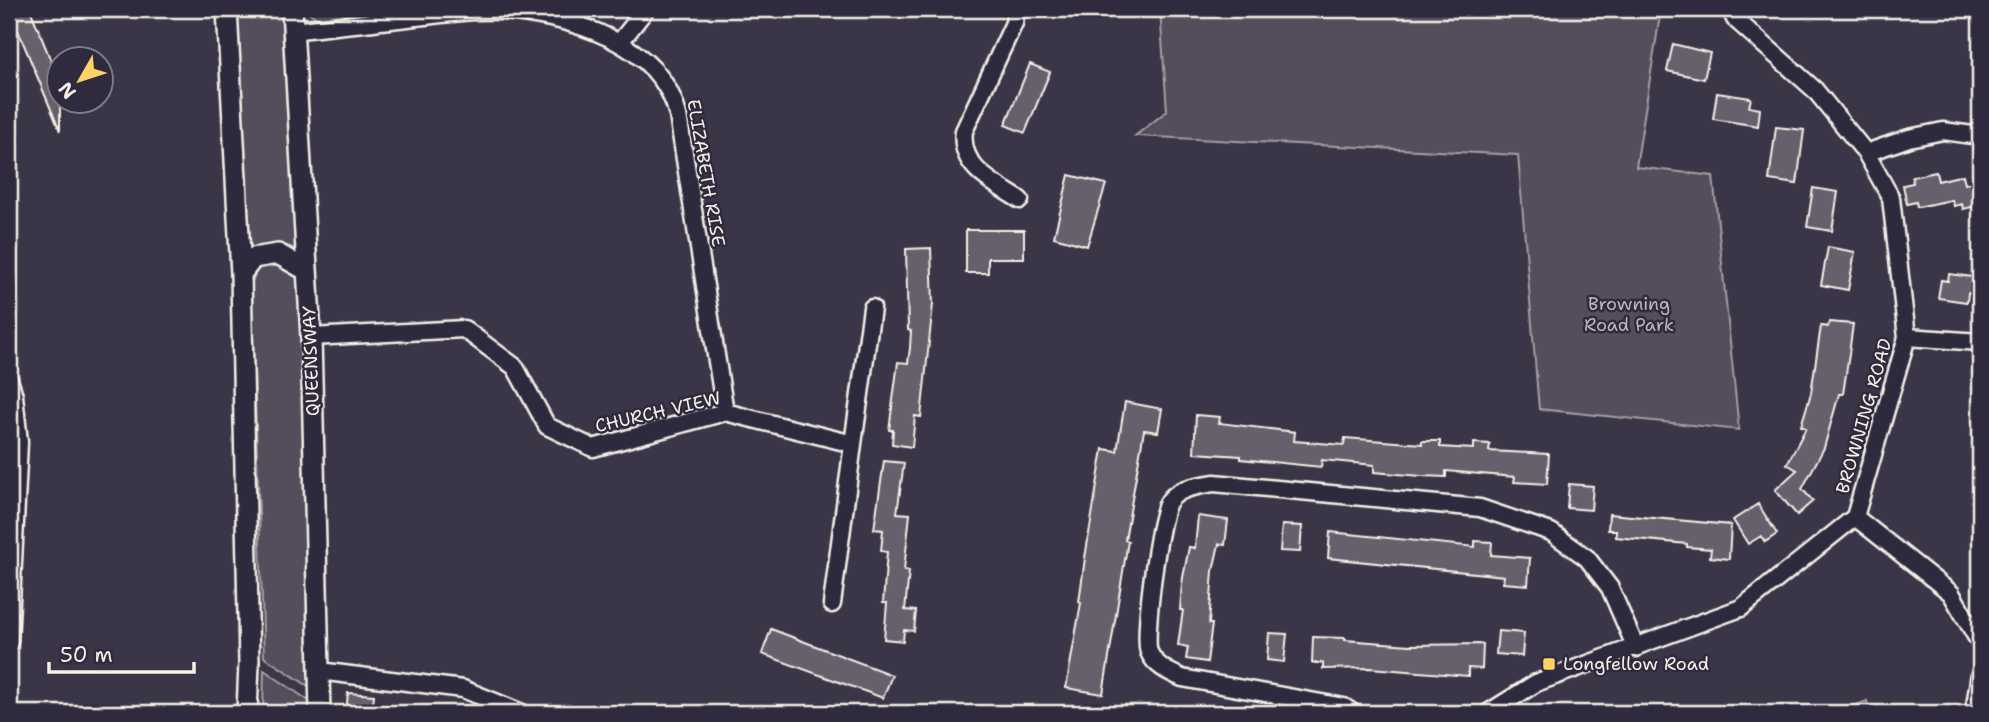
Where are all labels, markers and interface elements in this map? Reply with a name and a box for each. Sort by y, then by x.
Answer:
north arrow [46,46,116,116]
text: N [53,77,82,104]
street label: ELIZABETH RISE [681,97,731,249]
park label: Browning Road Park [1584,292,1674,337]
street label: QUEENSWAY [297,305,325,417]
street label: BROWNING ROAD [1830,336,1898,496]
street label: CHURCH VIEW [593,386,723,438]
scale bar [49,631,194,675]
text: 50 m [60,641,113,669]
place label: Longfellow Road [1563,652,1709,676]
marker: Longfellow Road [1541,656,1557,672]

